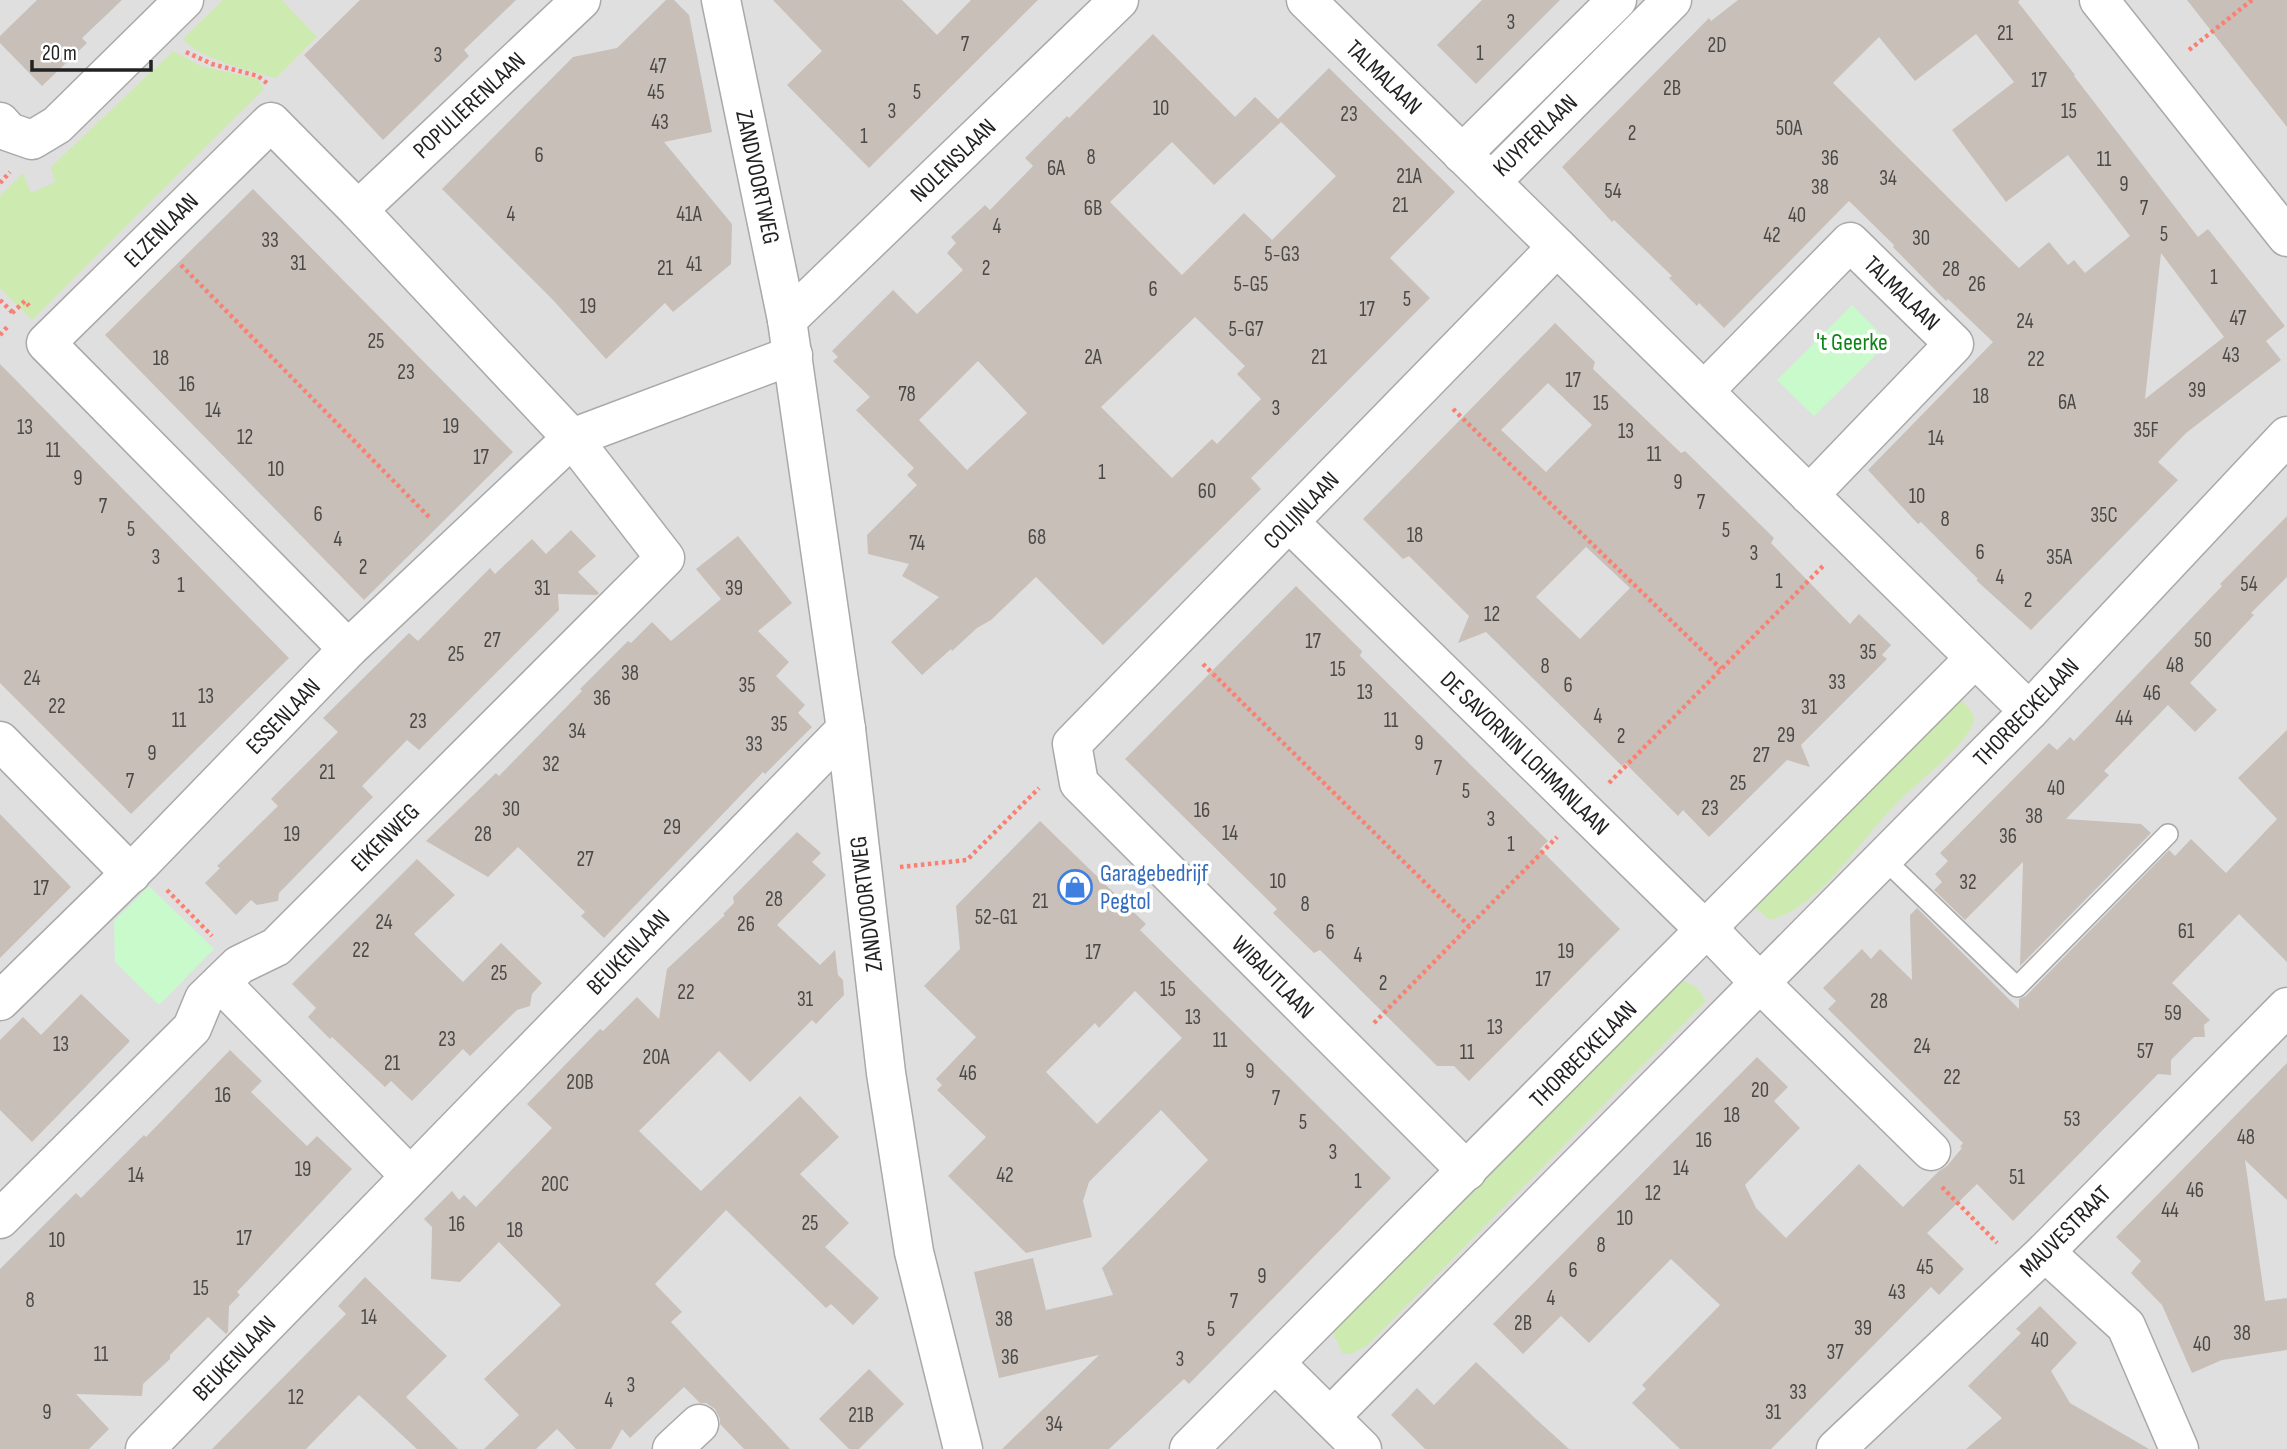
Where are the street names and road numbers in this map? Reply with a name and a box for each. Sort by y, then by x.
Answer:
street label: TALMALAAN [1340,34,1428,121]
street label: POPULIERENLAAN [407,46,532,165]
street label: KUYPERLAAN [1487,88,1584,183]
street label: ZANDVOORTWEG [729,107,786,247]
street label: NOLENSLAAN [905,113,1002,208]
street label: ELZENLAAN [118,187,205,274]
street label: TALMALAAN [1858,250,1946,337]
street label: COLIJNLAAN [1257,466,1345,555]
street label: THORBECKELAAN [1967,652,2085,773]
street label: DE SAVORNIN LOHMANLAAN [1434,665,1615,841]
street label: ESSENLAAN [240,672,327,760]
street label: EIKENWEG [345,797,426,878]
street label: ZANDVOORTWEG [844,835,889,973]
street label: BEUKENLAAN [581,904,676,1001]
street label: WIBAUTLAAN [1225,930,1320,1025]
street label: THORBECKELAAN [1524,995,1643,1114]
street label: MAUVESTRAAT [2014,1179,2117,1283]
street label: BEUKENLAAN [187,1310,282,1407]

